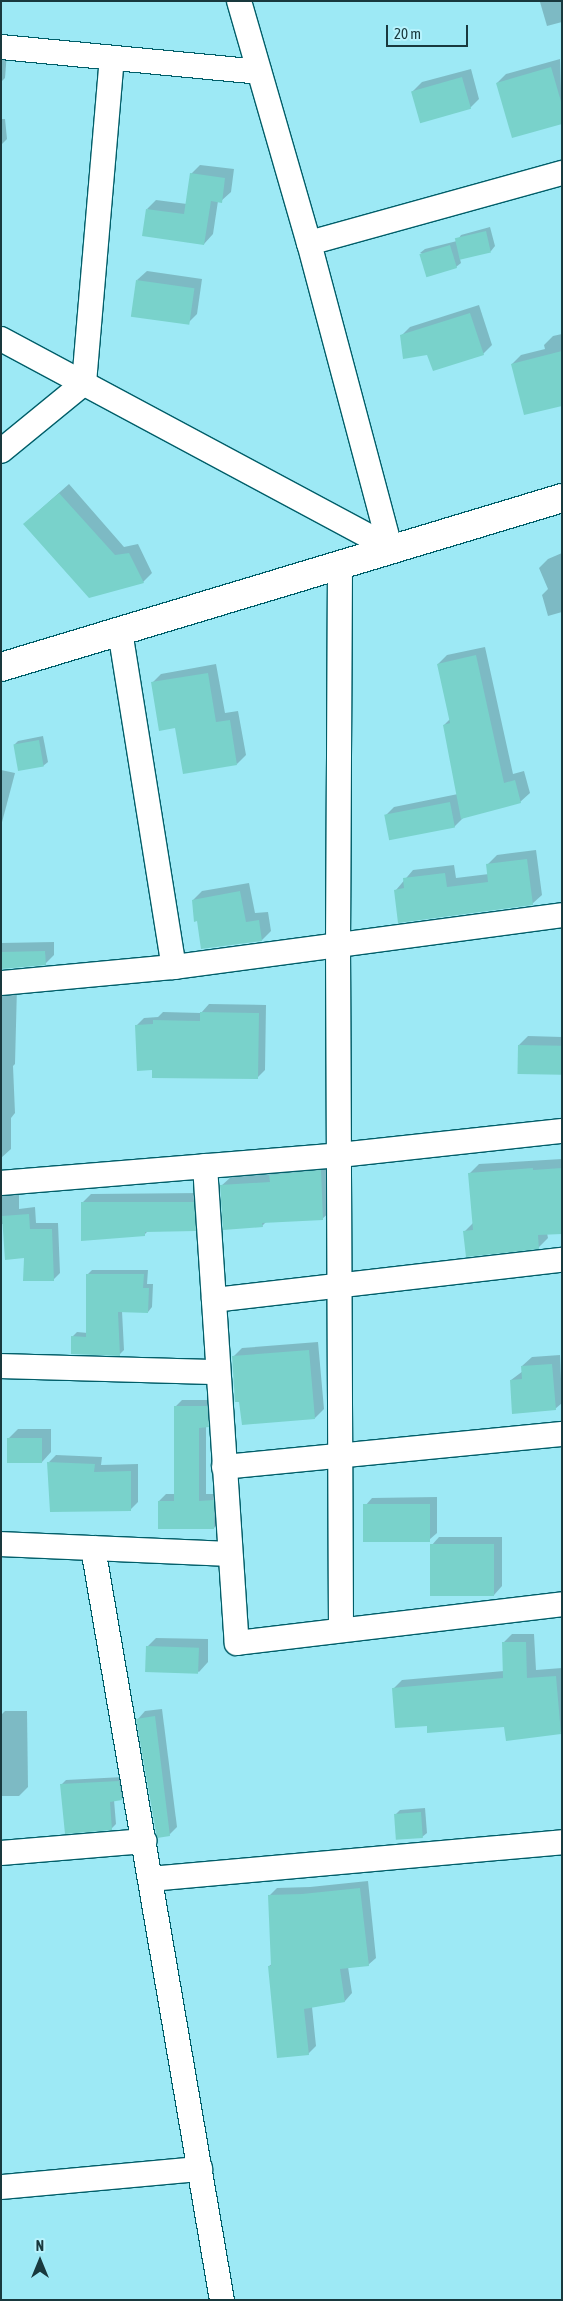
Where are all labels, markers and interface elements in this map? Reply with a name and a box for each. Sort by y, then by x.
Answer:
scale bar [388,15,470,47]
text: 20 m [394,25,421,42]
north arrow [15,2236,65,2286]
text: N [36,2238,44,2254]

